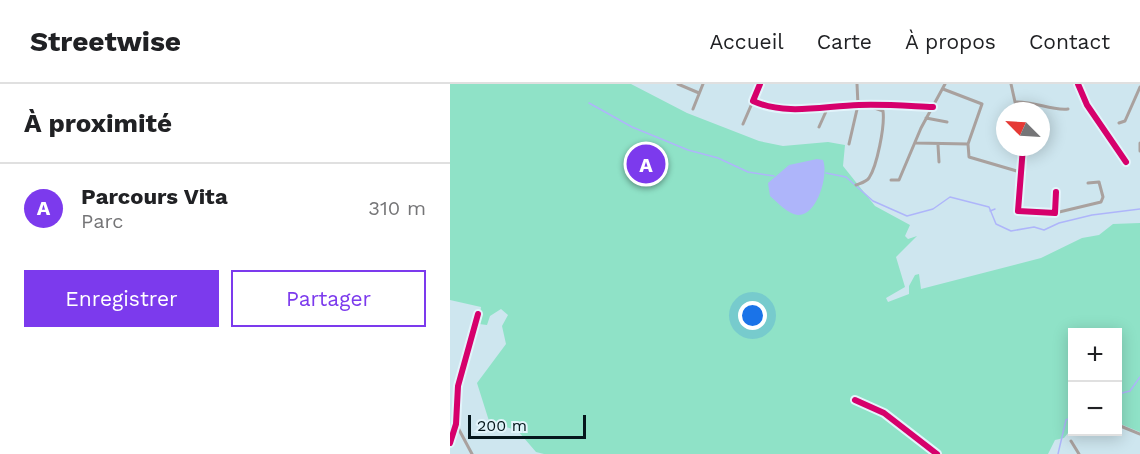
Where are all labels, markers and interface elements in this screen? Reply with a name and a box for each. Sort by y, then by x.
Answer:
text: Streetwise [30,25,181,58]
text: Accueil [709,29,784,54]
text: Carte [817,29,872,54]
text: À propos [905,29,996,54]
text: Contact [1029,29,1110,54]
north arrow [996,102,1050,156]
text: À proximité [24,108,172,138]
pin: A [626,142,666,187]
text: Parcours Vita [81,184,228,209]
text: A [37,196,50,220]
text: 310 m [368,196,426,220]
text: Parc [81,209,124,233]
button: Enregistrer [24,270,219,327]
button: Partager [231,270,426,327]
your location [738,301,767,330]
map controls [1068,328,1122,436]
button: + [1068,328,1122,382]
button: − [1068,382,1122,436]
scale bar [468,412,586,440]
text: 200 m [477,416,527,435]

